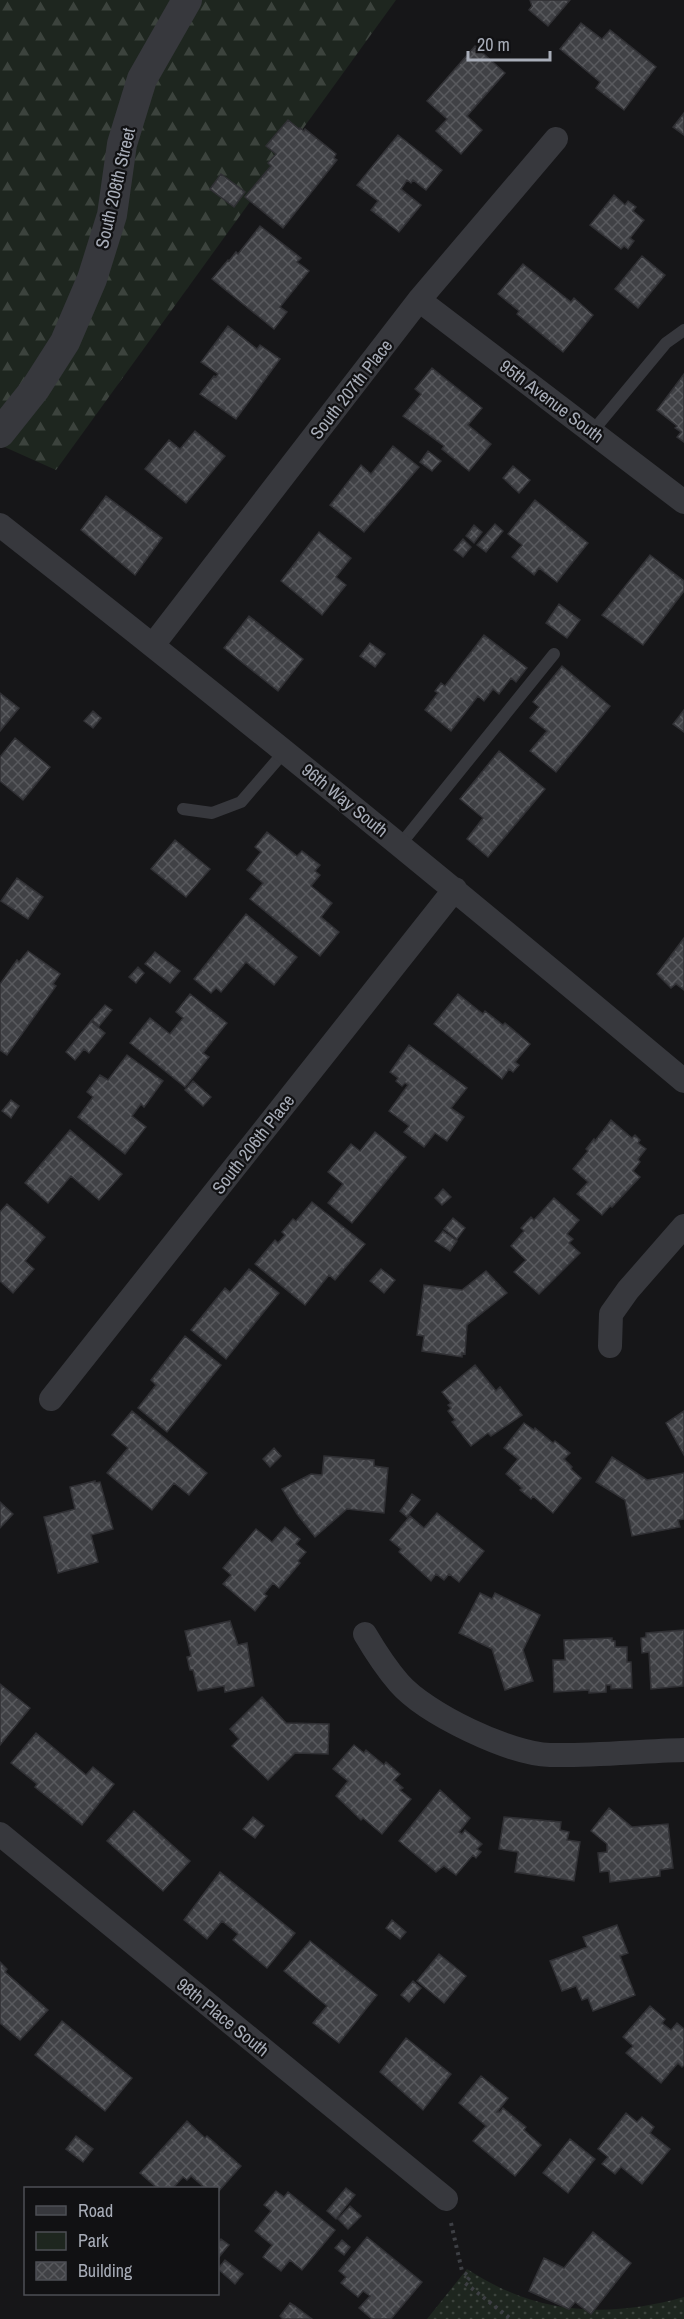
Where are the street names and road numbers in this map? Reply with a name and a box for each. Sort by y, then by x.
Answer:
street label: South 208th Street [89,125,141,251]
street label: South 207th Place [304,334,398,444]
street label: 95th Avenue South [495,354,609,448]
street label: 96th Way South [297,757,393,843]
street label: South 206th Place [206,1089,300,1199]
street label: 98th Place South [171,1972,275,2062]

